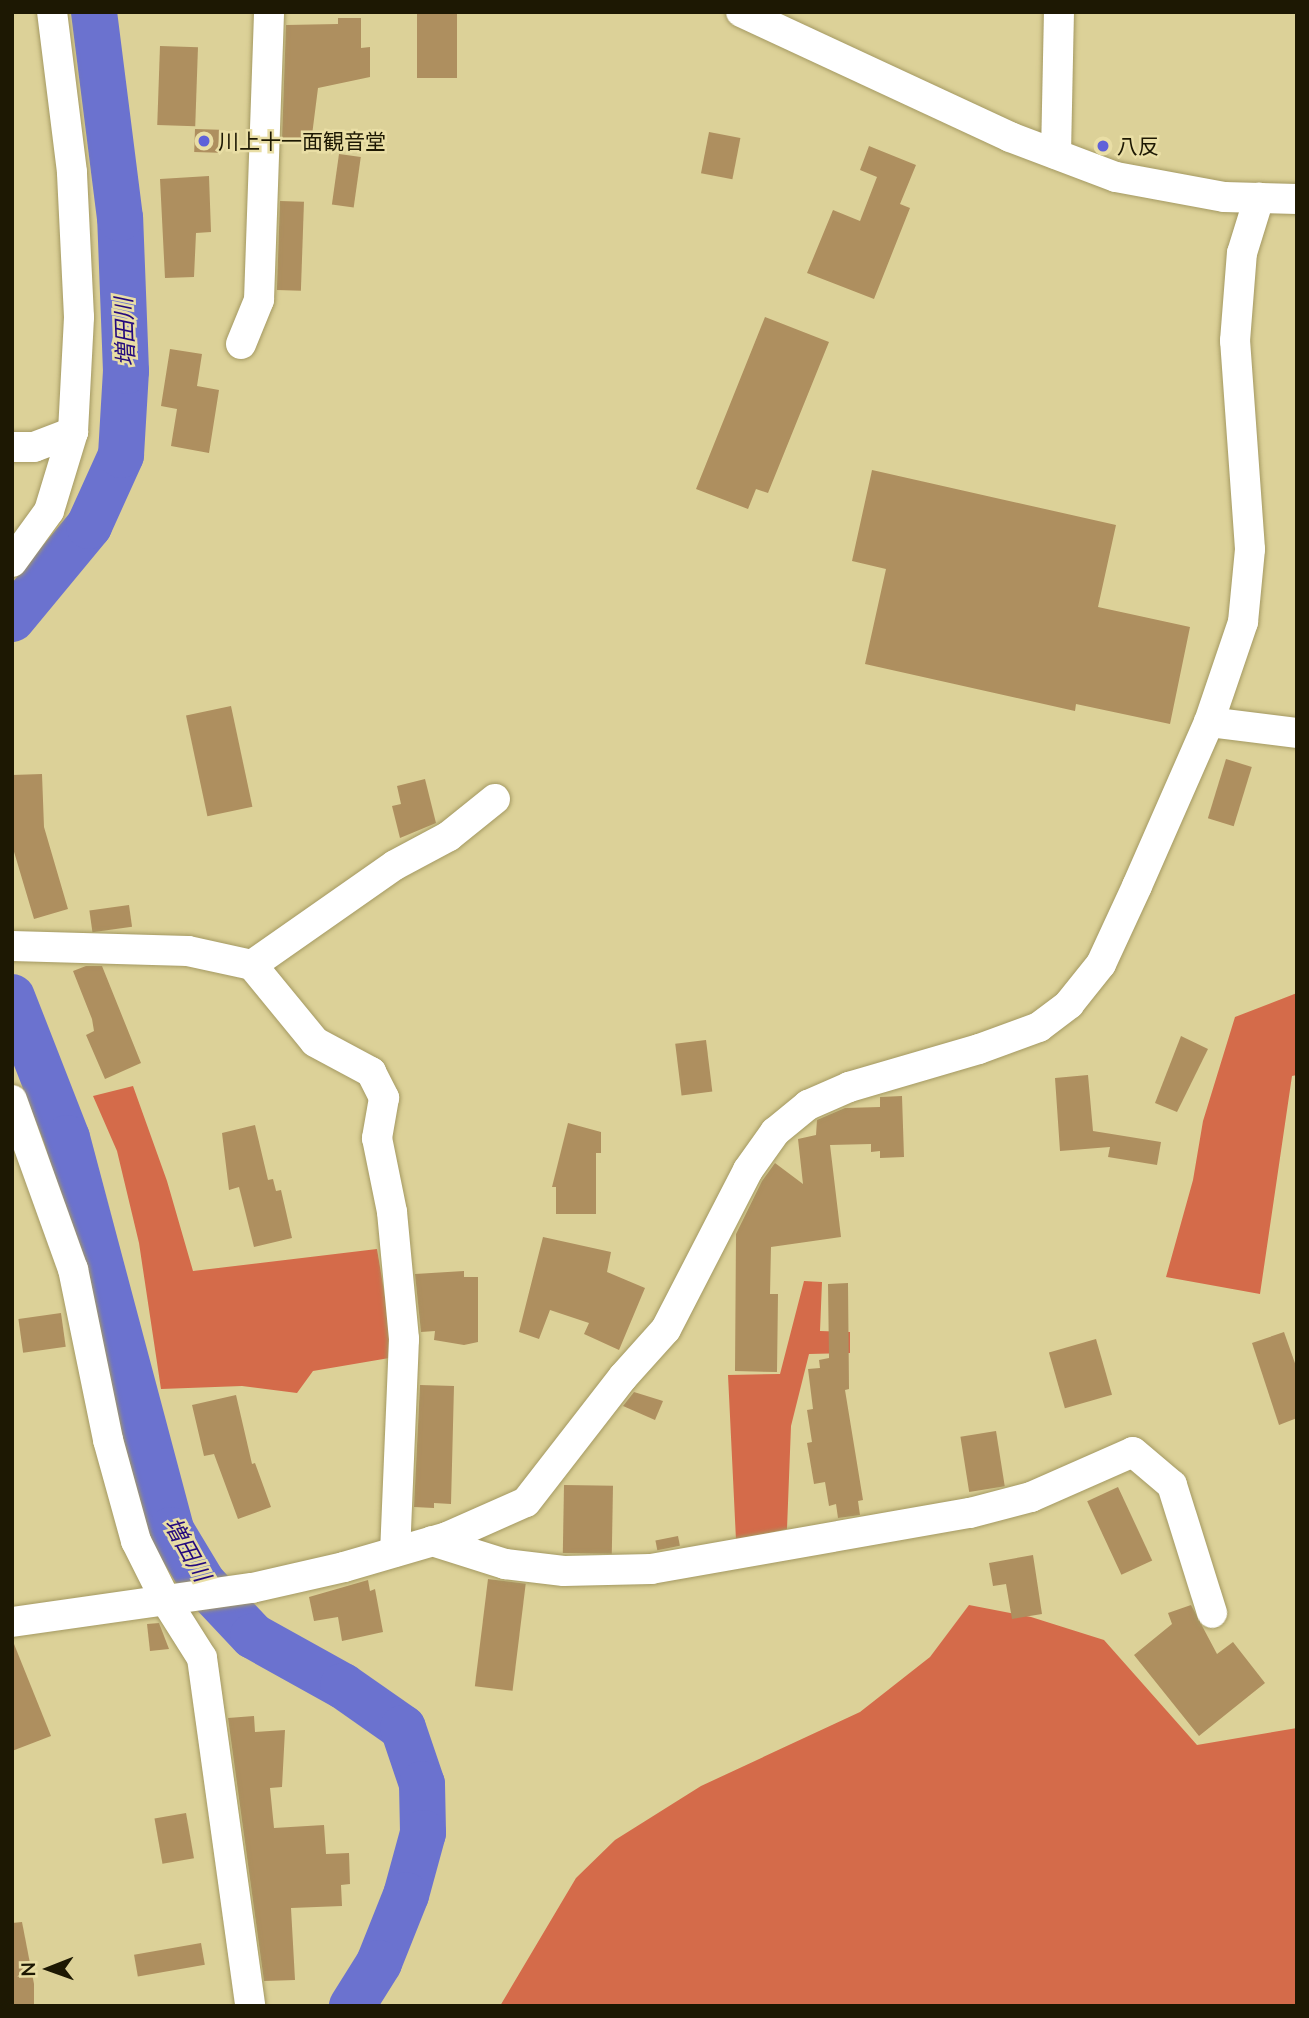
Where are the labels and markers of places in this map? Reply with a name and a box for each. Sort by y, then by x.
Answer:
place label: 川上十一面観音堂 [218,128,386,154]
marker: 川上十一面観音堂 [196,133,212,149]
place label: 八反 [1117,133,1159,159]
marker: 八反 [1095,138,1111,154]

